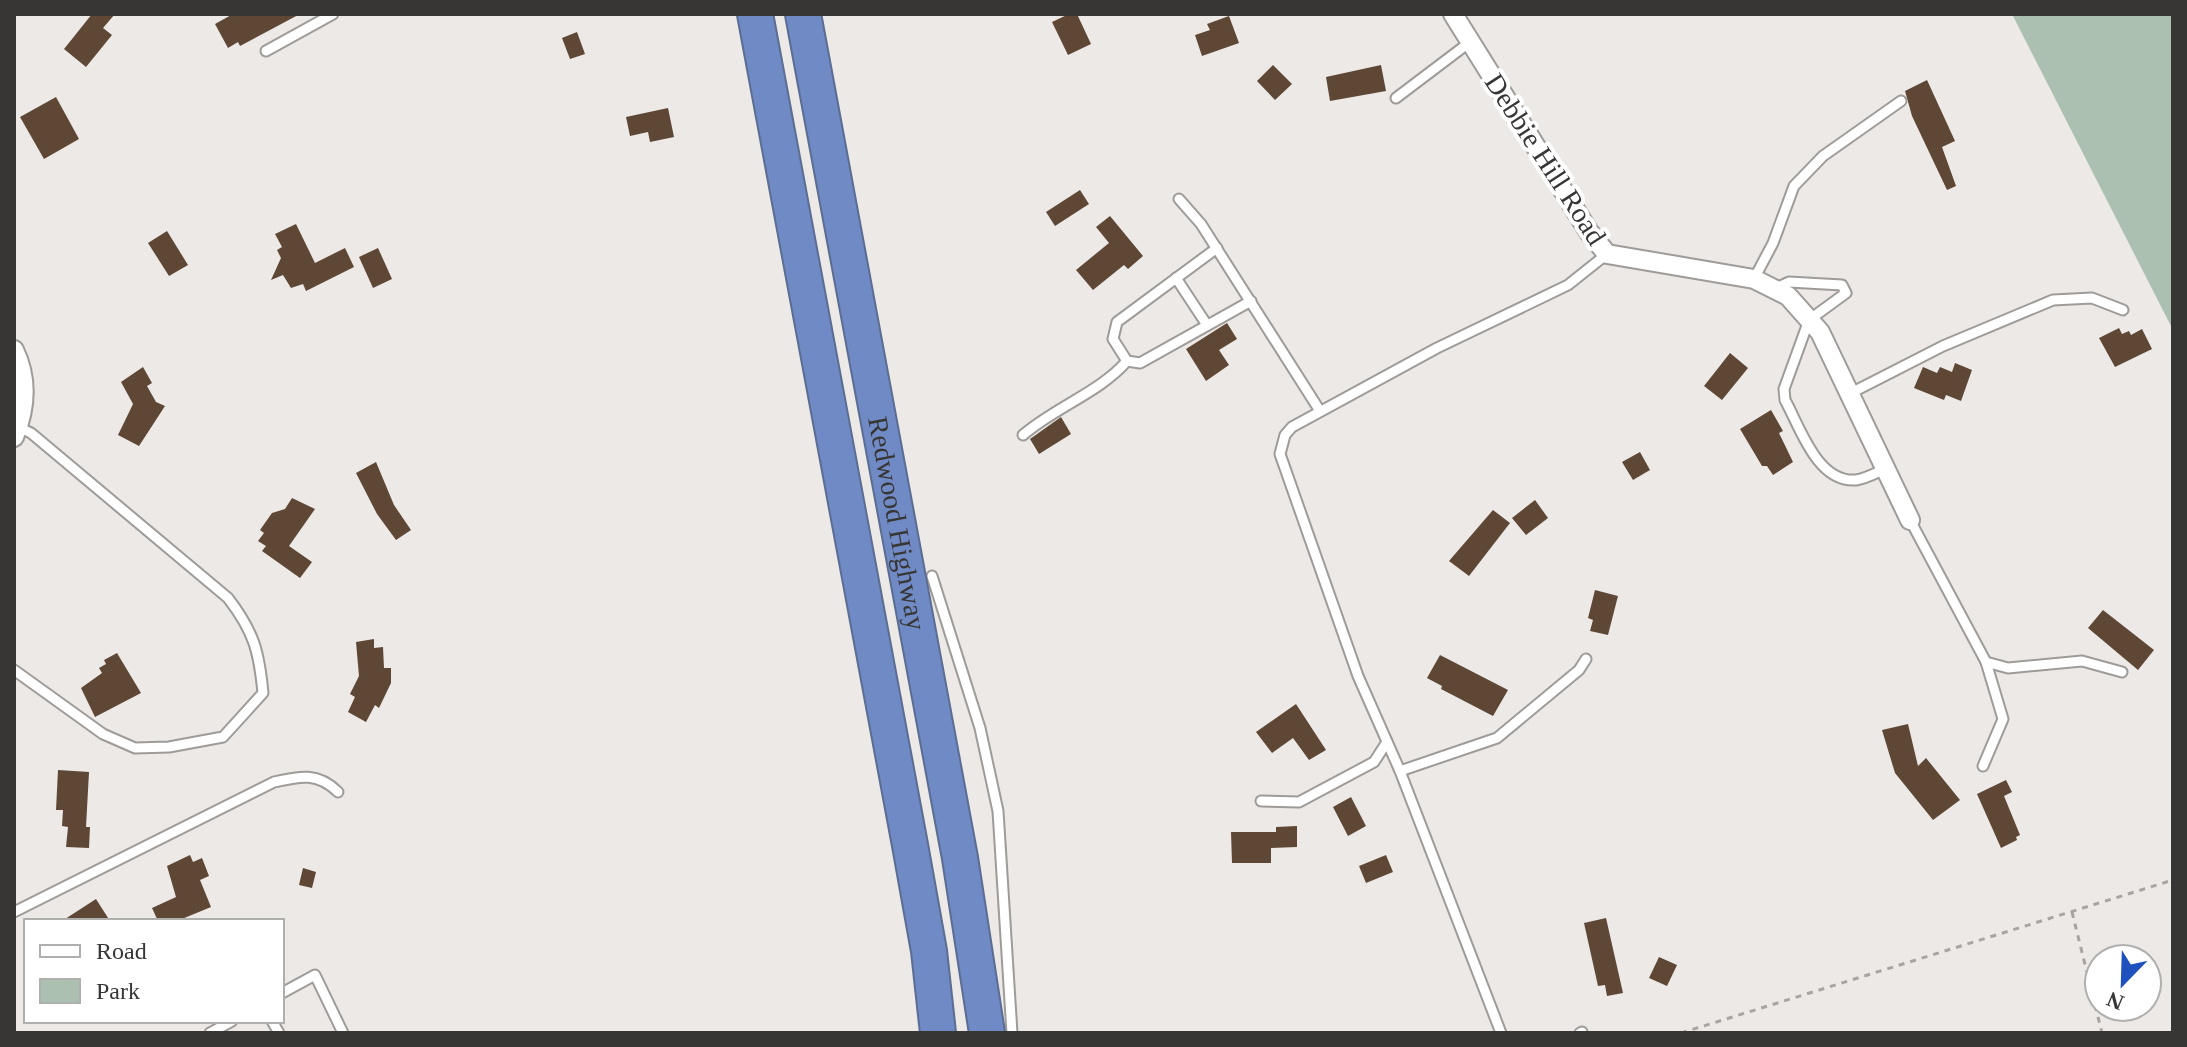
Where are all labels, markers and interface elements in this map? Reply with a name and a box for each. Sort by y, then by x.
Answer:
street label: Debbie Hill Road [1479,68,1612,251]
street label: Redwood Highway [862,414,932,633]
legend [24,919,284,1023]
text: Road [96,938,147,964]
north arrow [2083,943,2163,1023]
text: Park [96,978,140,1004]
text: N [2103,986,2128,1016]

